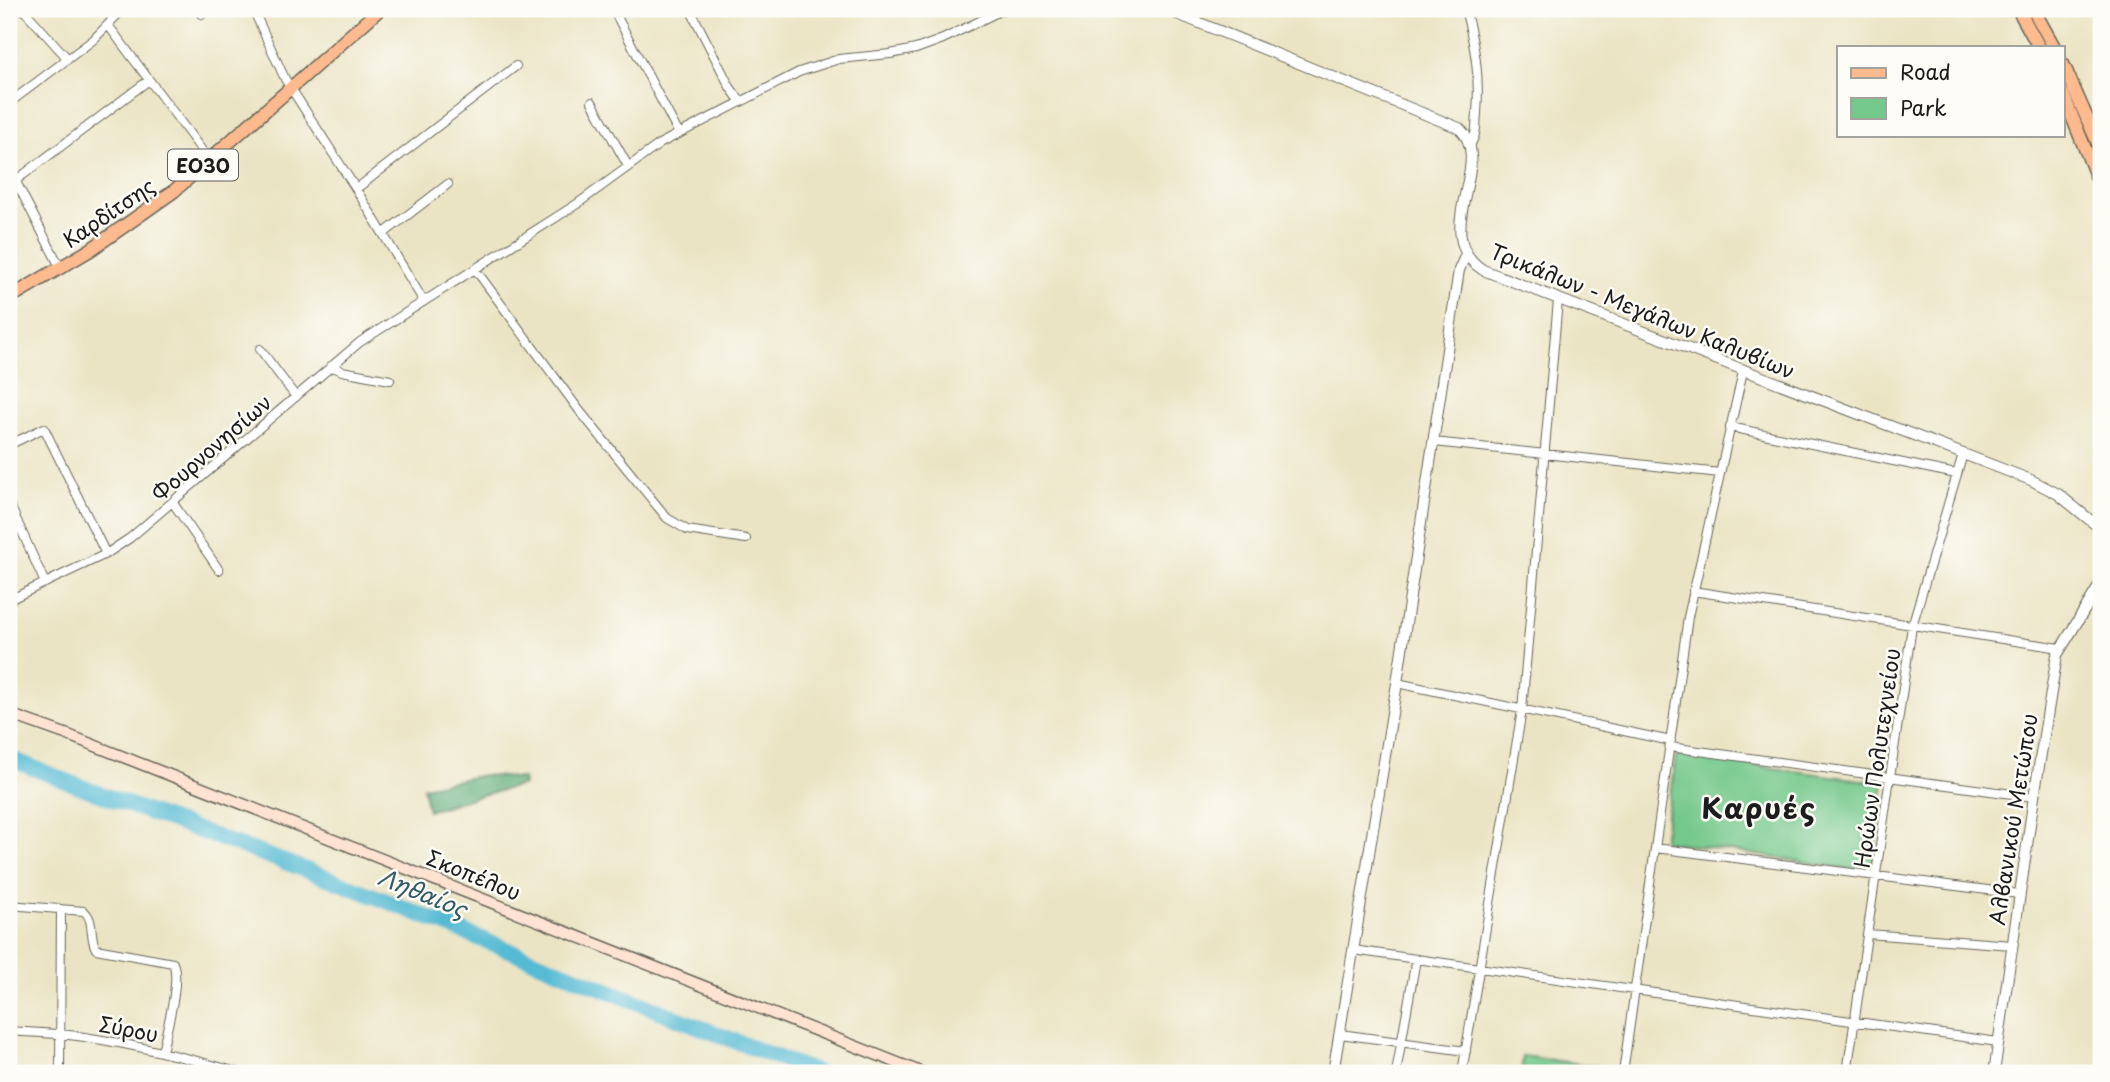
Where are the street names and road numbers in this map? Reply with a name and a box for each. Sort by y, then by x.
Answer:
road number: ΕΟ30 [168,150,238,181]
street label: Καρδίτσης [55,169,161,255]
street label: Τρικάλων - Μεγάλων Καλυβίων [1486,234,1800,386]
street label: Φουρνονησίων [144,386,278,508]
street label: Ηρώων Πολυτεχνείου [1845,646,1907,870]
street label: Αλβανικού Μετώπου [1979,711,2045,927]
street label: Σκοπέλου [422,841,526,907]
street label: Σύρου [97,1007,161,1049]

